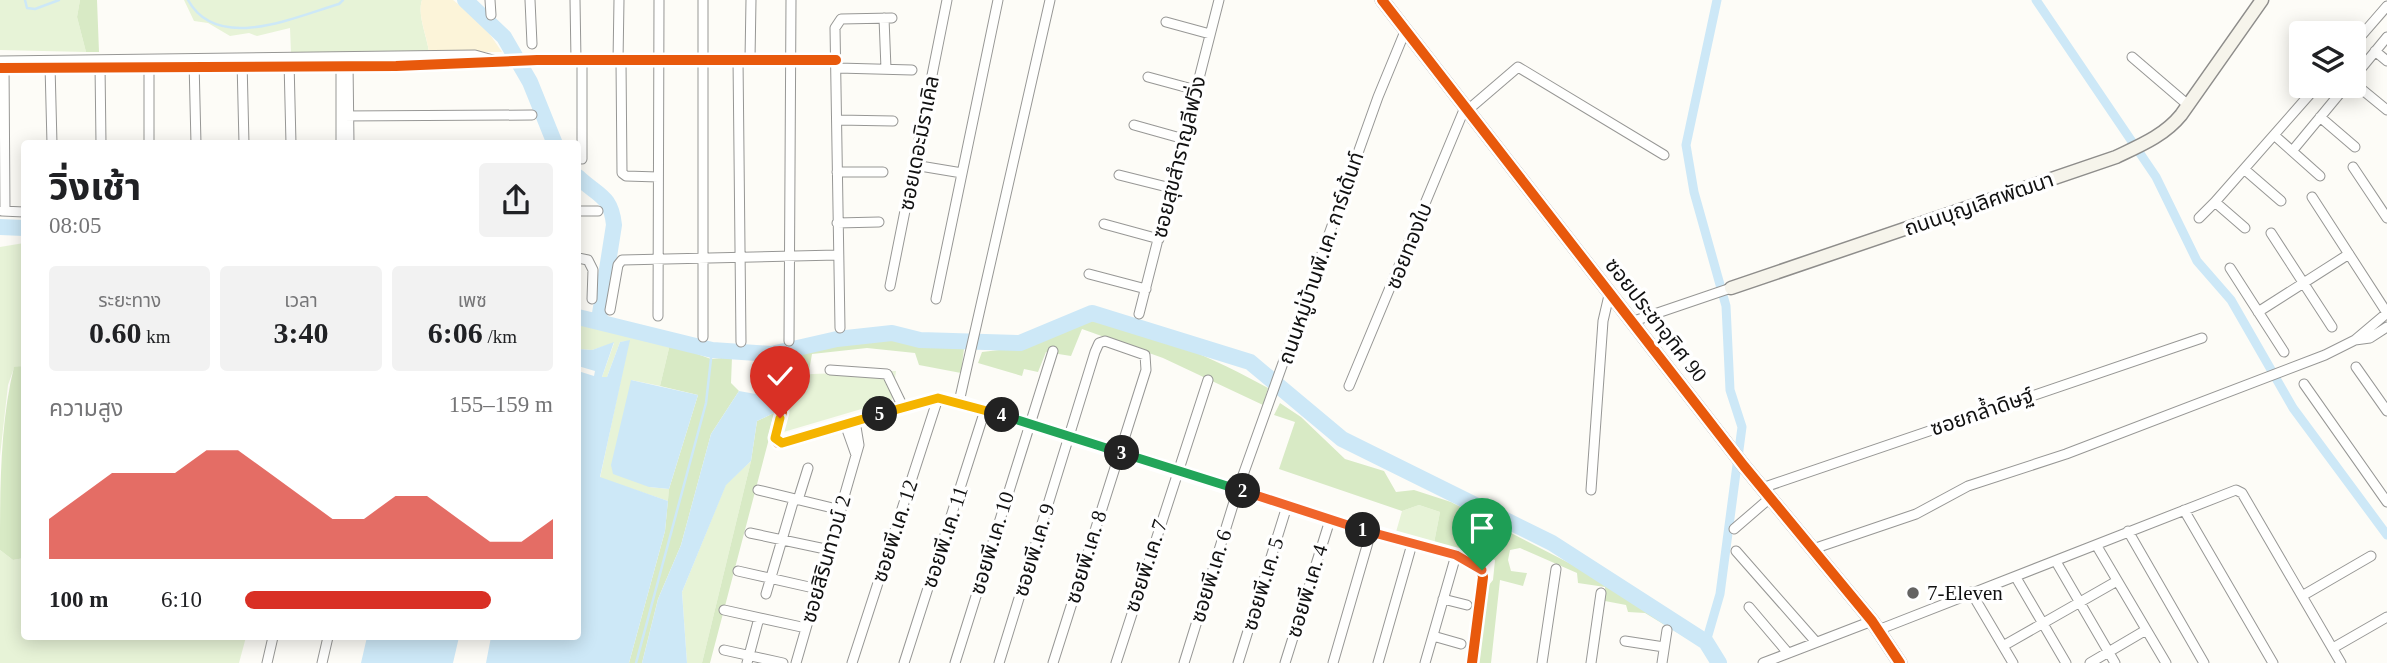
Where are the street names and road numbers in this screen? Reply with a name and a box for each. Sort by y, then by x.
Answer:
street label: ซอยสุขสำราญลีฟวิ่ง [1146,73,1212,241]
street label: ซอยเดอะมิราเคิล [894,74,944,212]
street label: ถนนหมู่บ้านพี.เค. การ์เด้นท์ [1273,149,1370,368]
street label: ถนนบุญเลิศพัฒนา [1901,167,2057,242]
street label: ซอยทองใบ [1381,199,1437,293]
street label: ซอยประชาอุทิศ 90 [1599,253,1712,387]
street label: ซอยกล้ำดิษฐ์ [1926,380,2037,441]
street label: ซอยพี.เค. 12 [867,477,923,585]
street label: ซอยพี.เค. 11 [917,483,973,591]
street label: ซอยพี.เค. 10 [965,489,1019,597]
street label: ซอยสิรินทาวน์ 2 [796,492,856,626]
street label: ซอยพี.เค. 9 [1008,501,1060,599]
street label: ซอยพี.เค. 8 [1060,508,1112,606]
street label: ซอยพี.เค. 7 [1120,517,1172,615]
street label: ซอยพี.เค. 6 [1185,527,1237,625]
street label: ซอยพี.เค. 5 [1237,535,1289,633]
street label: ซอยพี.เค. 4 [1281,541,1333,640]

